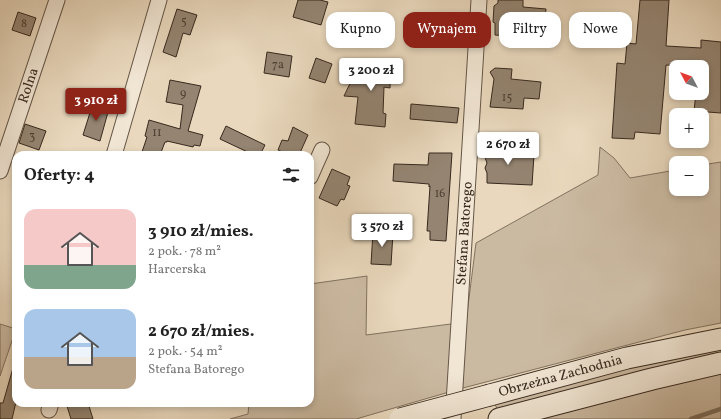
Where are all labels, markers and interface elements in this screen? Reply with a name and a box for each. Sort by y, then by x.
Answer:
chip: Kupno [326,12,395,48]
chip: Wynajem [403,12,491,48]
chip: Filtry [499,12,561,48]
chip: Nowe [569,12,632,48]
house number: 5 [181,14,187,30]
house number: 8 [21,16,27,32]
house number: 7a [272,57,284,73]
pin: 3 200 zł [330,58,412,92]
north arrow [669,60,709,100]
map controls [669,60,709,196]
text: 3 200 zł [348,62,394,80]
street label: Rolna [14,65,43,106]
house number: 9 [180,86,186,102]
pin: 3 910 zł [55,88,137,122]
house number: 15 [502,90,512,106]
text: 3 910 zł [74,92,118,110]
button: + [669,108,709,148]
house number: 11 [152,125,162,141]
house number: 3 [29,129,35,145]
pin: 2 670 zł [467,132,549,166]
text: 2 670 zł [486,136,530,154]
button: − [669,156,709,196]
text: Oferty: 4 [24,164,95,187]
icon: filters [280,164,302,186]
street label: Stefana Batorego [452,181,477,286]
house number: 16 [435,186,445,202]
pin: 3 570 zł [341,214,423,248]
text: 3 570 zł [361,218,403,236]
text: 3 910 zł/mies. [148,220,254,243]
icon: home [56,225,104,273]
text: 2 pok. · 78 m² [148,243,221,261]
text: Harcerska [148,261,206,279]
text: 2 670 zł/mies. [148,320,254,343]
icon: home [56,325,104,373]
text: 2 pok. · 54 m² [148,343,223,361]
street label: Obrzeżna Zachodnia [496,350,625,402]
text: Stefana Batorego [148,361,244,379]

